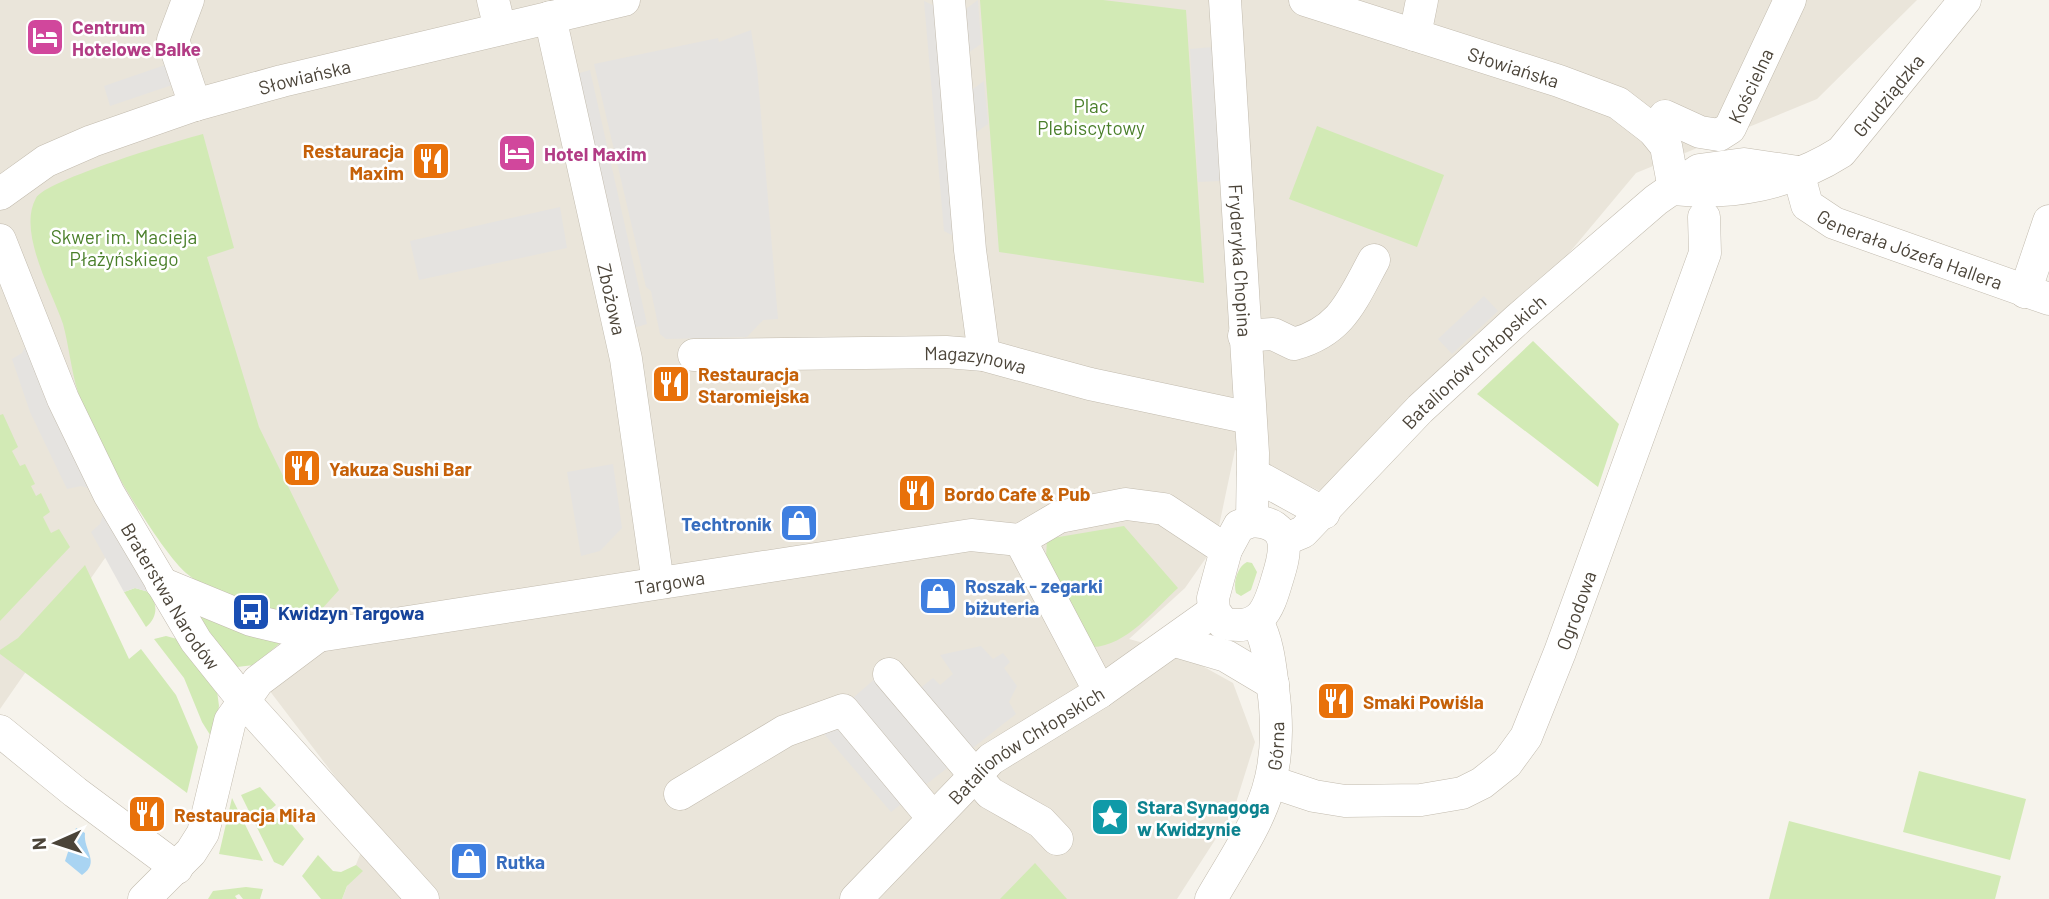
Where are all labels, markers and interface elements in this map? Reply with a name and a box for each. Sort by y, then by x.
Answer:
place label: Centrum Hotelowe Balke [72,15,201,60]
hotel icon: Centrum Hotelowe Balke [24,16,66,58]
street label: Słowiańska [1465,41,1562,92]
street label: Kościelna [1722,44,1777,127]
street label: Grudziądzka [1847,49,1928,141]
street label: Słowiańska [256,54,353,99]
park label: Plac Plebiscytowy [1037,94,1145,139]
hotel icon: Hotel Maxim [496,132,538,174]
place label: Restauracja Maxim [303,139,404,184]
restaurant icon: Restauracja Maxim [410,140,452,182]
place label: Hotel Maxim [544,142,647,165]
street label: Fryderyka Chopina [1225,183,1257,338]
street label: Generała Józefa Hallera [1813,204,2006,293]
park label: Skwer im. Macieja Płażyńskiego [51,225,197,270]
street label: Zbożowa [594,261,632,337]
street label: Batalionów Chłopskich [1396,289,1550,433]
street label: Magazynowa [924,340,1029,378]
place label: Restauracja Staromiejska [698,362,809,407]
restaurant icon: Restauracja Staromiejska [650,363,692,405]
restaurant icon: Yakuza Sushi Bar [281,447,323,489]
place label: Yakuza Sushi Bar [329,457,473,480]
restaurant icon: Bordo Cafe & Pub [896,472,938,514]
place label: Bordo Cafe & Pub [944,482,1090,505]
shop icon: Techtronik [778,502,820,544]
place label: Techtronik [681,512,772,535]
street label: Braterstwa Narodów [117,518,226,674]
street label: Targowa [633,565,706,598]
street label: Ogrodowa [1550,567,1600,653]
place label: Roszak - zegarki biżuteria [965,574,1103,619]
shop icon: Roszak - zegarki biżuteria [917,575,959,617]
bus stop icon: Kwidzyn Targowa [230,591,272,633]
place label: Kwidzyn Targowa [278,601,424,624]
restaurant icon: Smaki Powiśla [1315,680,1357,722]
street label: Batalionów Chłopskich [943,681,1108,808]
place label: Smaki Powiśla [1363,690,1484,713]
street label: Górna [1261,722,1288,772]
restaurant icon: Restauracja Miła [126,793,168,835]
place label: Stara Synagoga w Kwidzynie [1137,795,1270,840]
place icon: Stara Synagoga w Kwidzynie [1089,796,1131,838]
place label: Restauracja Miła [174,803,316,826]
north arrow [21,808,91,878]
text: N [27,837,50,851]
shop icon: Rutka [448,840,490,882]
place label: Rutka [496,850,545,873]

